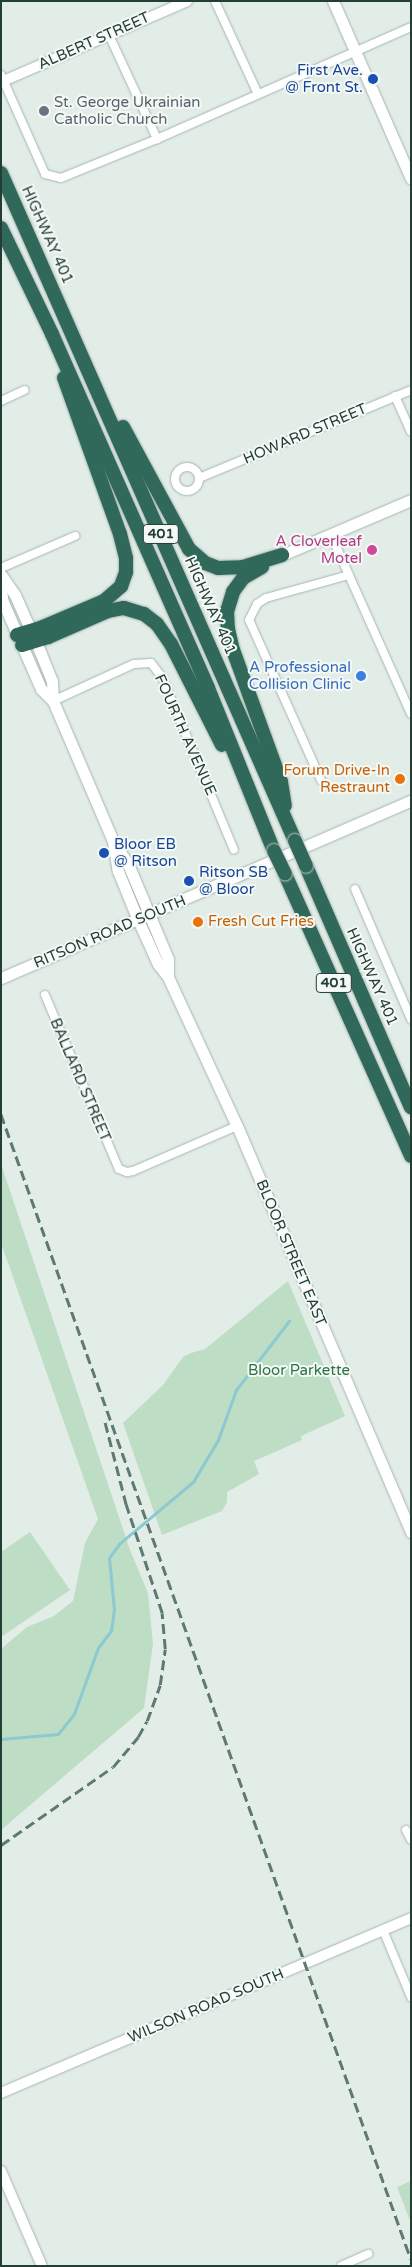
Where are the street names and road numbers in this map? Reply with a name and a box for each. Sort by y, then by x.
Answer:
street label: ALBERT STREET [35,8,153,74]
street label: HIGHWAY 401 [17,183,77,287]
street label: HOWARD STREET [241,400,369,468]
road number: 401 [142,522,180,546]
street label: HIGHWAY 401 [180,554,240,658]
street label: FOURTH AVENUE [150,672,220,798]
street label: RITSON ROAD SOUTH [31,892,189,972]
street label: HIGHWAY 401 [342,925,402,1029]
road number: 401 [315,971,353,994]
street label: BALLARD STREET [46,1016,114,1144]
street label: BLOOR STREET EAST [252,1177,330,1329]
street label: WILSON ROAD SOUTH [125,1965,287,2047]

